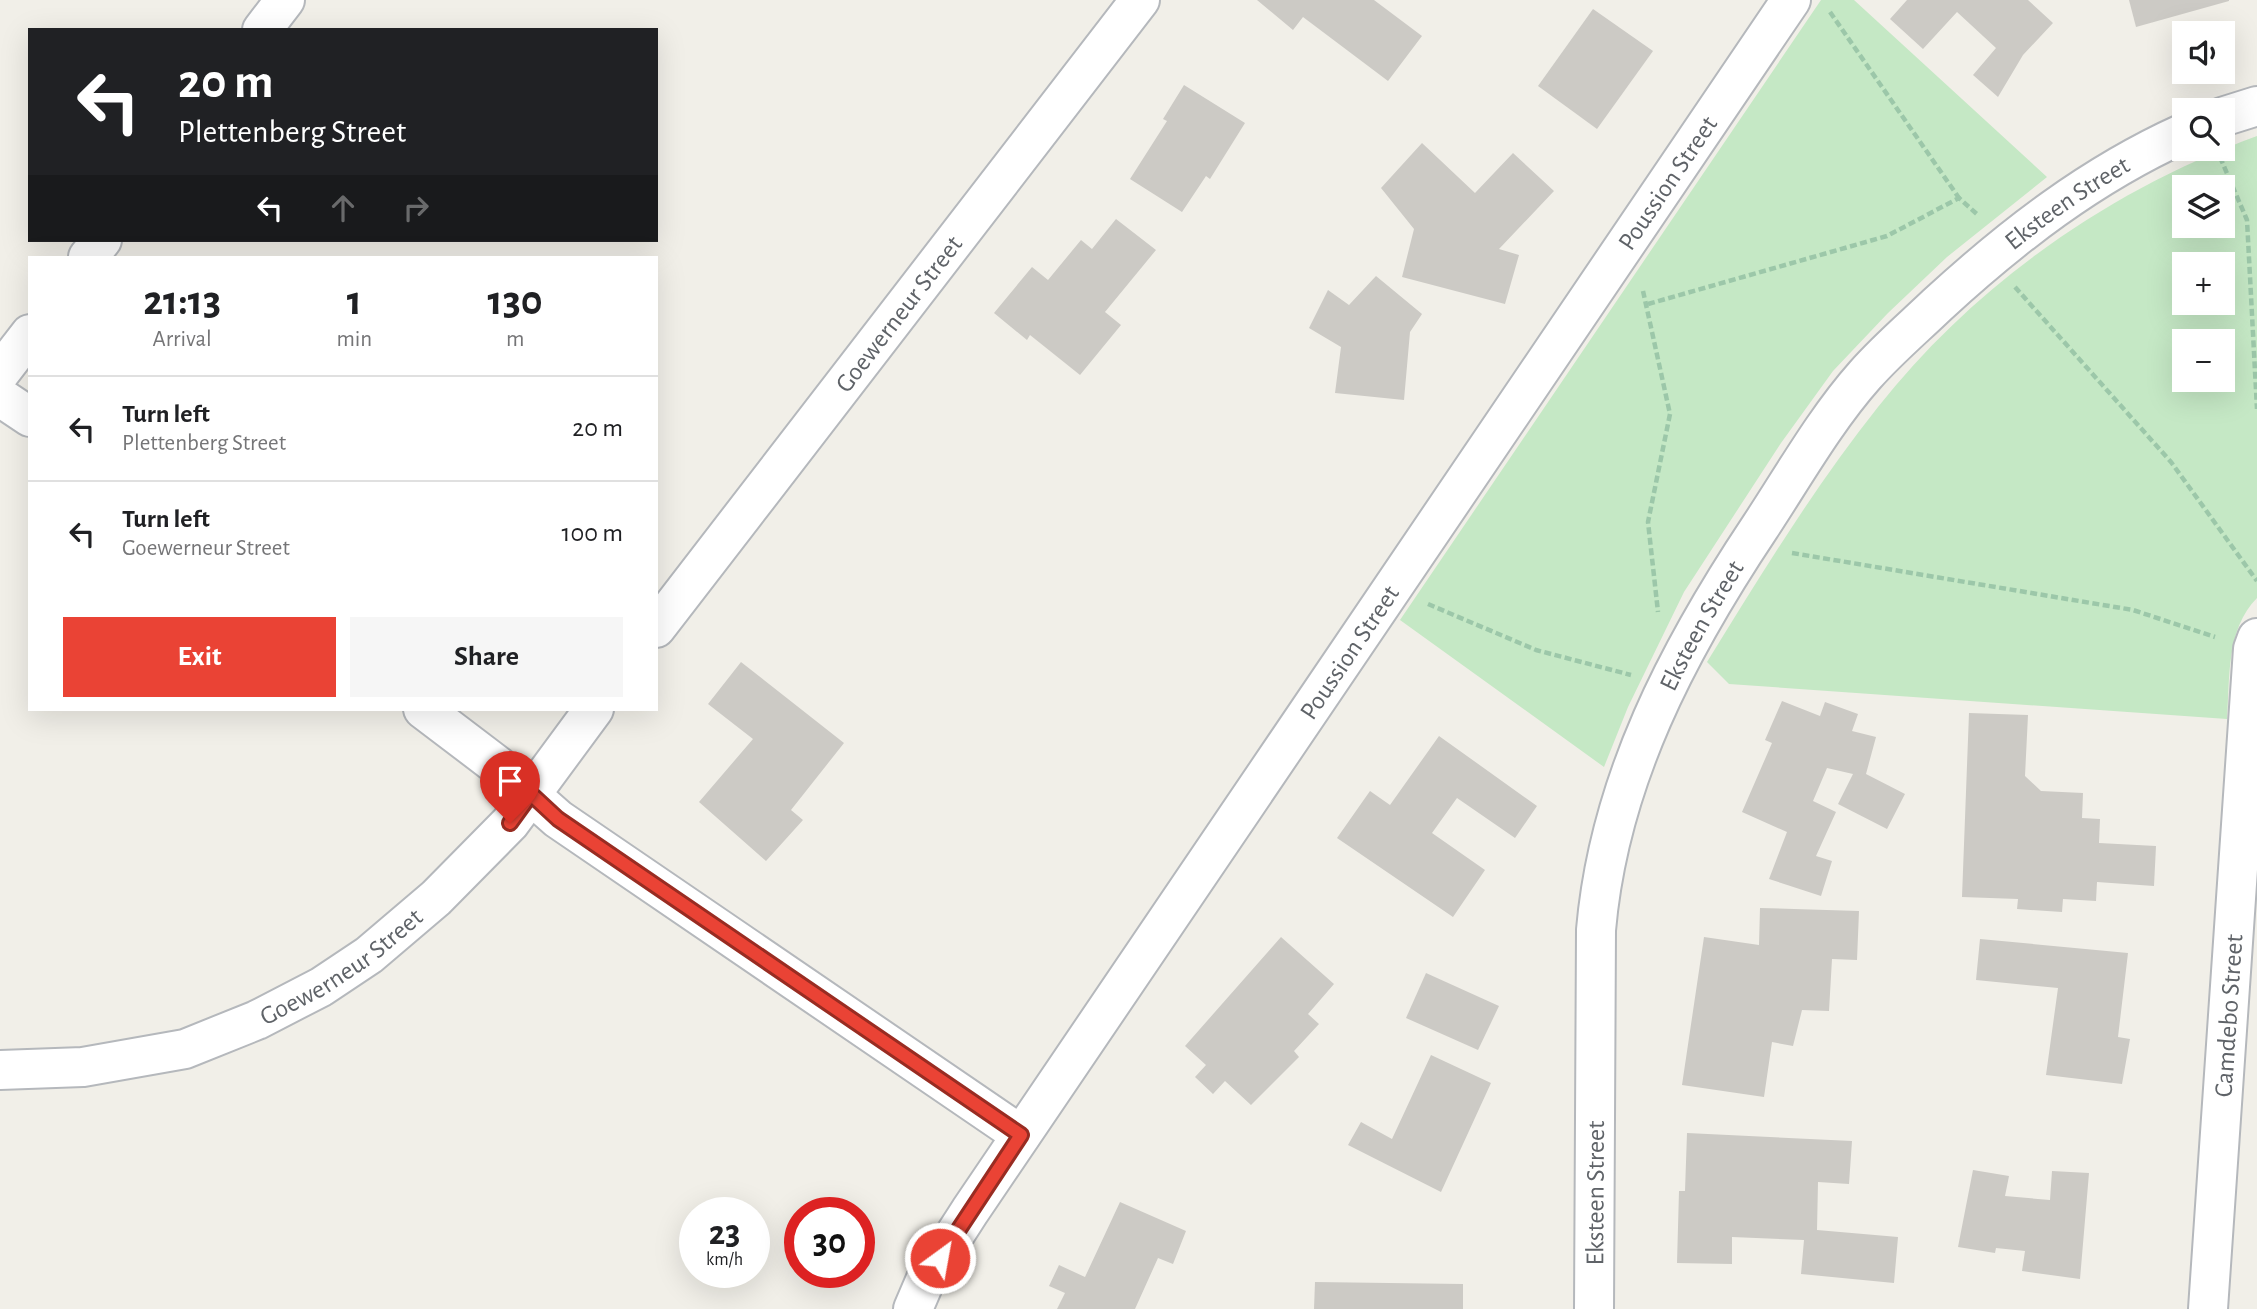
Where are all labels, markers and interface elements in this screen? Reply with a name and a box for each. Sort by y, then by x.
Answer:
map controls [2172,21,2235,392]
button: sound [2172,21,2235,84]
icon: left [63,56,154,147]
text: 20 m [178,58,274,107]
button: search [2172,98,2235,161]
street label: Poussion Street [1614,112,1722,255]
text: Plettenberg Street [178,116,406,148]
street label: Eksteen Street [2000,152,2134,255]
button: layers [2172,175,2235,238]
icon: left [251,189,289,227]
icon: ahead [324,189,362,227]
icon: right [397,189,435,227]
street label: Goewerneur Street [831,231,967,397]
button: + [2172,252,2235,315]
text: 21:13 [143,280,221,322]
text: 1 [347,280,362,322]
text: 130 [488,280,543,322]
text: Arrival [153,328,212,351]
text: min [336,328,372,351]
text: m [506,328,524,351]
button: − [2172,329,2235,392]
text: Turn left [122,401,210,427]
icon: left [63,410,101,448]
text: 20 m [572,415,623,441]
text: Plettenberg Street [122,432,286,455]
text: Turn left [122,506,210,532]
icon: left [63,515,101,553]
text: 100 m [562,520,623,546]
text: Goewerneur Street [122,537,290,560]
street label: Eksteen Street [1655,556,1749,695]
street label: Poussion Street [1295,581,1404,724]
button: Exit [63,617,336,697]
button: Share [350,617,623,697]
pin [480,751,540,823]
icon: arrive [491,762,529,800]
street label: Goewerneur Street [256,904,428,1030]
street label: Camdebo Street [2210,933,2248,1098]
street label: Eksteen Street [1582,1120,1609,1266]
speed limit sign: 30 [784,1197,875,1288]
text: 23 [709,1216,740,1251]
position arrow [903,1221,977,1295]
text: km/h [706,1251,743,1269]

